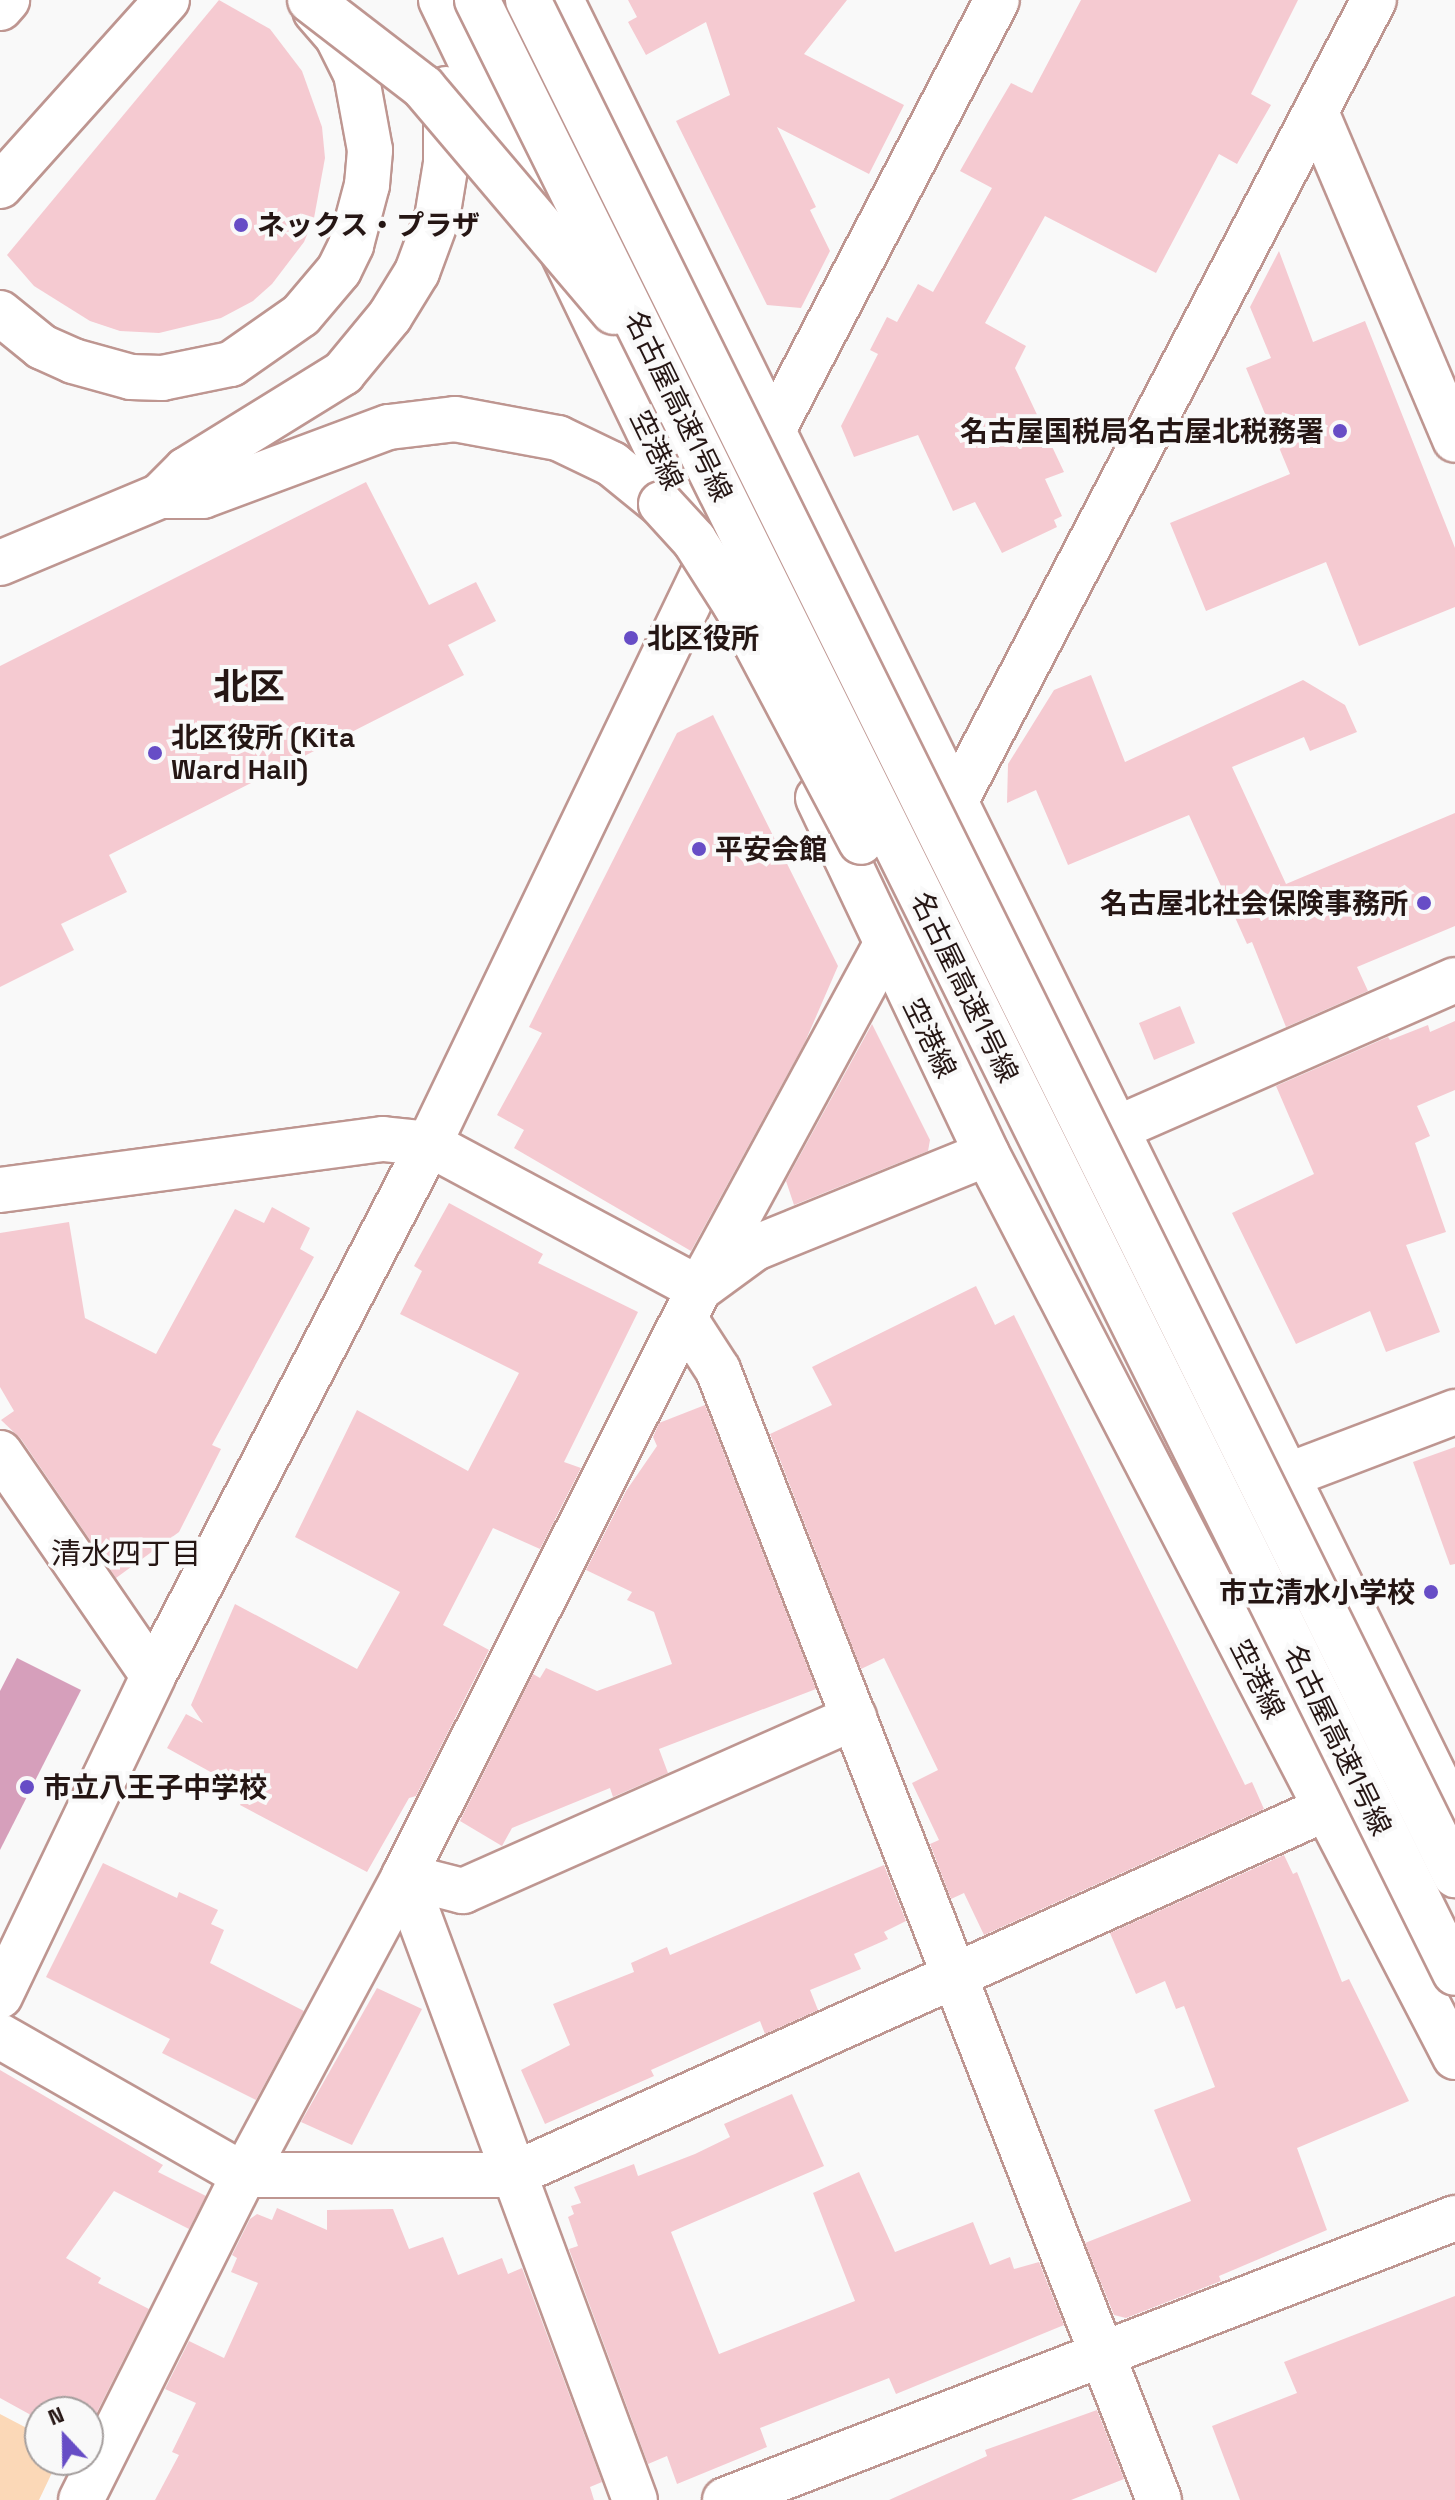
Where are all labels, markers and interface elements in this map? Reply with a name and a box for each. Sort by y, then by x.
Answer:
place label: ネックス・プラザ [257,208,481,242]
marker: ネックス・プラザ [232,216,250,234]
street label: 名古屋高速1号線 [618,305,740,507]
street label: 空港線 [623,405,691,495]
place label: 名古屋国税局名古屋北税務署 [960,414,1324,448]
marker: 名古屋国税局名古屋北税務署 [1331,422,1349,440]
place label: 北区役所 [647,621,759,655]
marker: 北区役所 [622,629,640,647]
district label: 北区 [213,666,285,710]
place label: 北区役所 (Kita Ward Hall) [171,720,355,786]
marker: 北区役所 (Kita Ward Hall) [146,744,164,762]
place label: 平安会館 [715,832,827,866]
marker: 平安会館 [690,840,708,858]
street label: 名古屋高速1号線 [904,886,1026,1088]
place label: 名古屋北社会保険事務所 [1100,886,1408,920]
marker: 名古屋北社会保険事務所 [1415,894,1433,912]
street label: 空港線 [896,993,964,1083]
district label: 清水四丁目 [51,1536,201,1572]
place label: 市立清水小学校 [1219,1575,1415,1609]
marker: 市立清水小学校 [1422,1583,1440,1601]
street label: 空港線 [1224,1634,1292,1724]
street label: 名古屋高速1号線 [1277,1639,1399,1841]
place label: 市立八王子中学校 [43,1770,267,1804]
marker: 市立八王子中学校 [18,1778,36,1796]
north arrow [24,2396,104,2476]
text: N [44,2400,68,2431]

